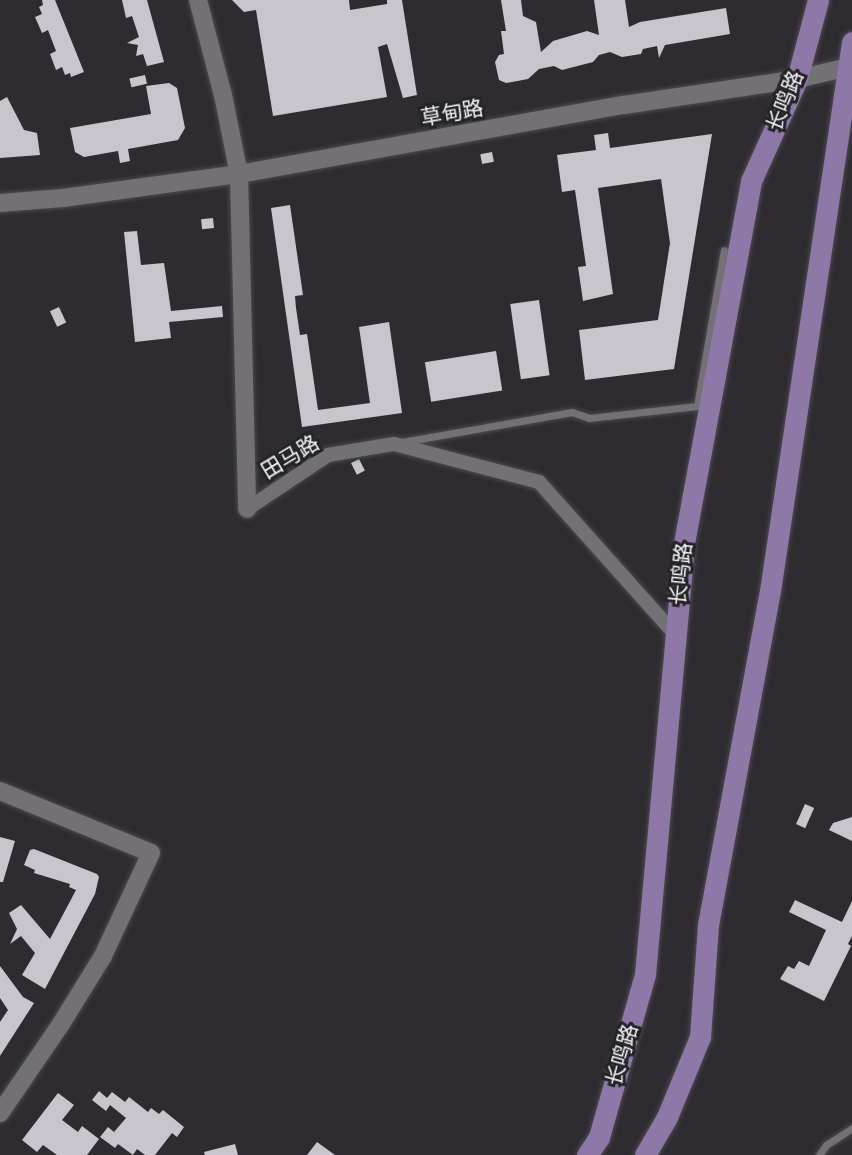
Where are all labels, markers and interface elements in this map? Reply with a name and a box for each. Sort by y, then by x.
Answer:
street label: 长鸣路 [762,67,808,135]
street label: 草甸路 [419,95,485,131]
street label: 田马路 [257,430,323,484]
street label: 长鸣路 [665,541,697,607]
street label: 长鸣路 [601,1021,643,1089]

